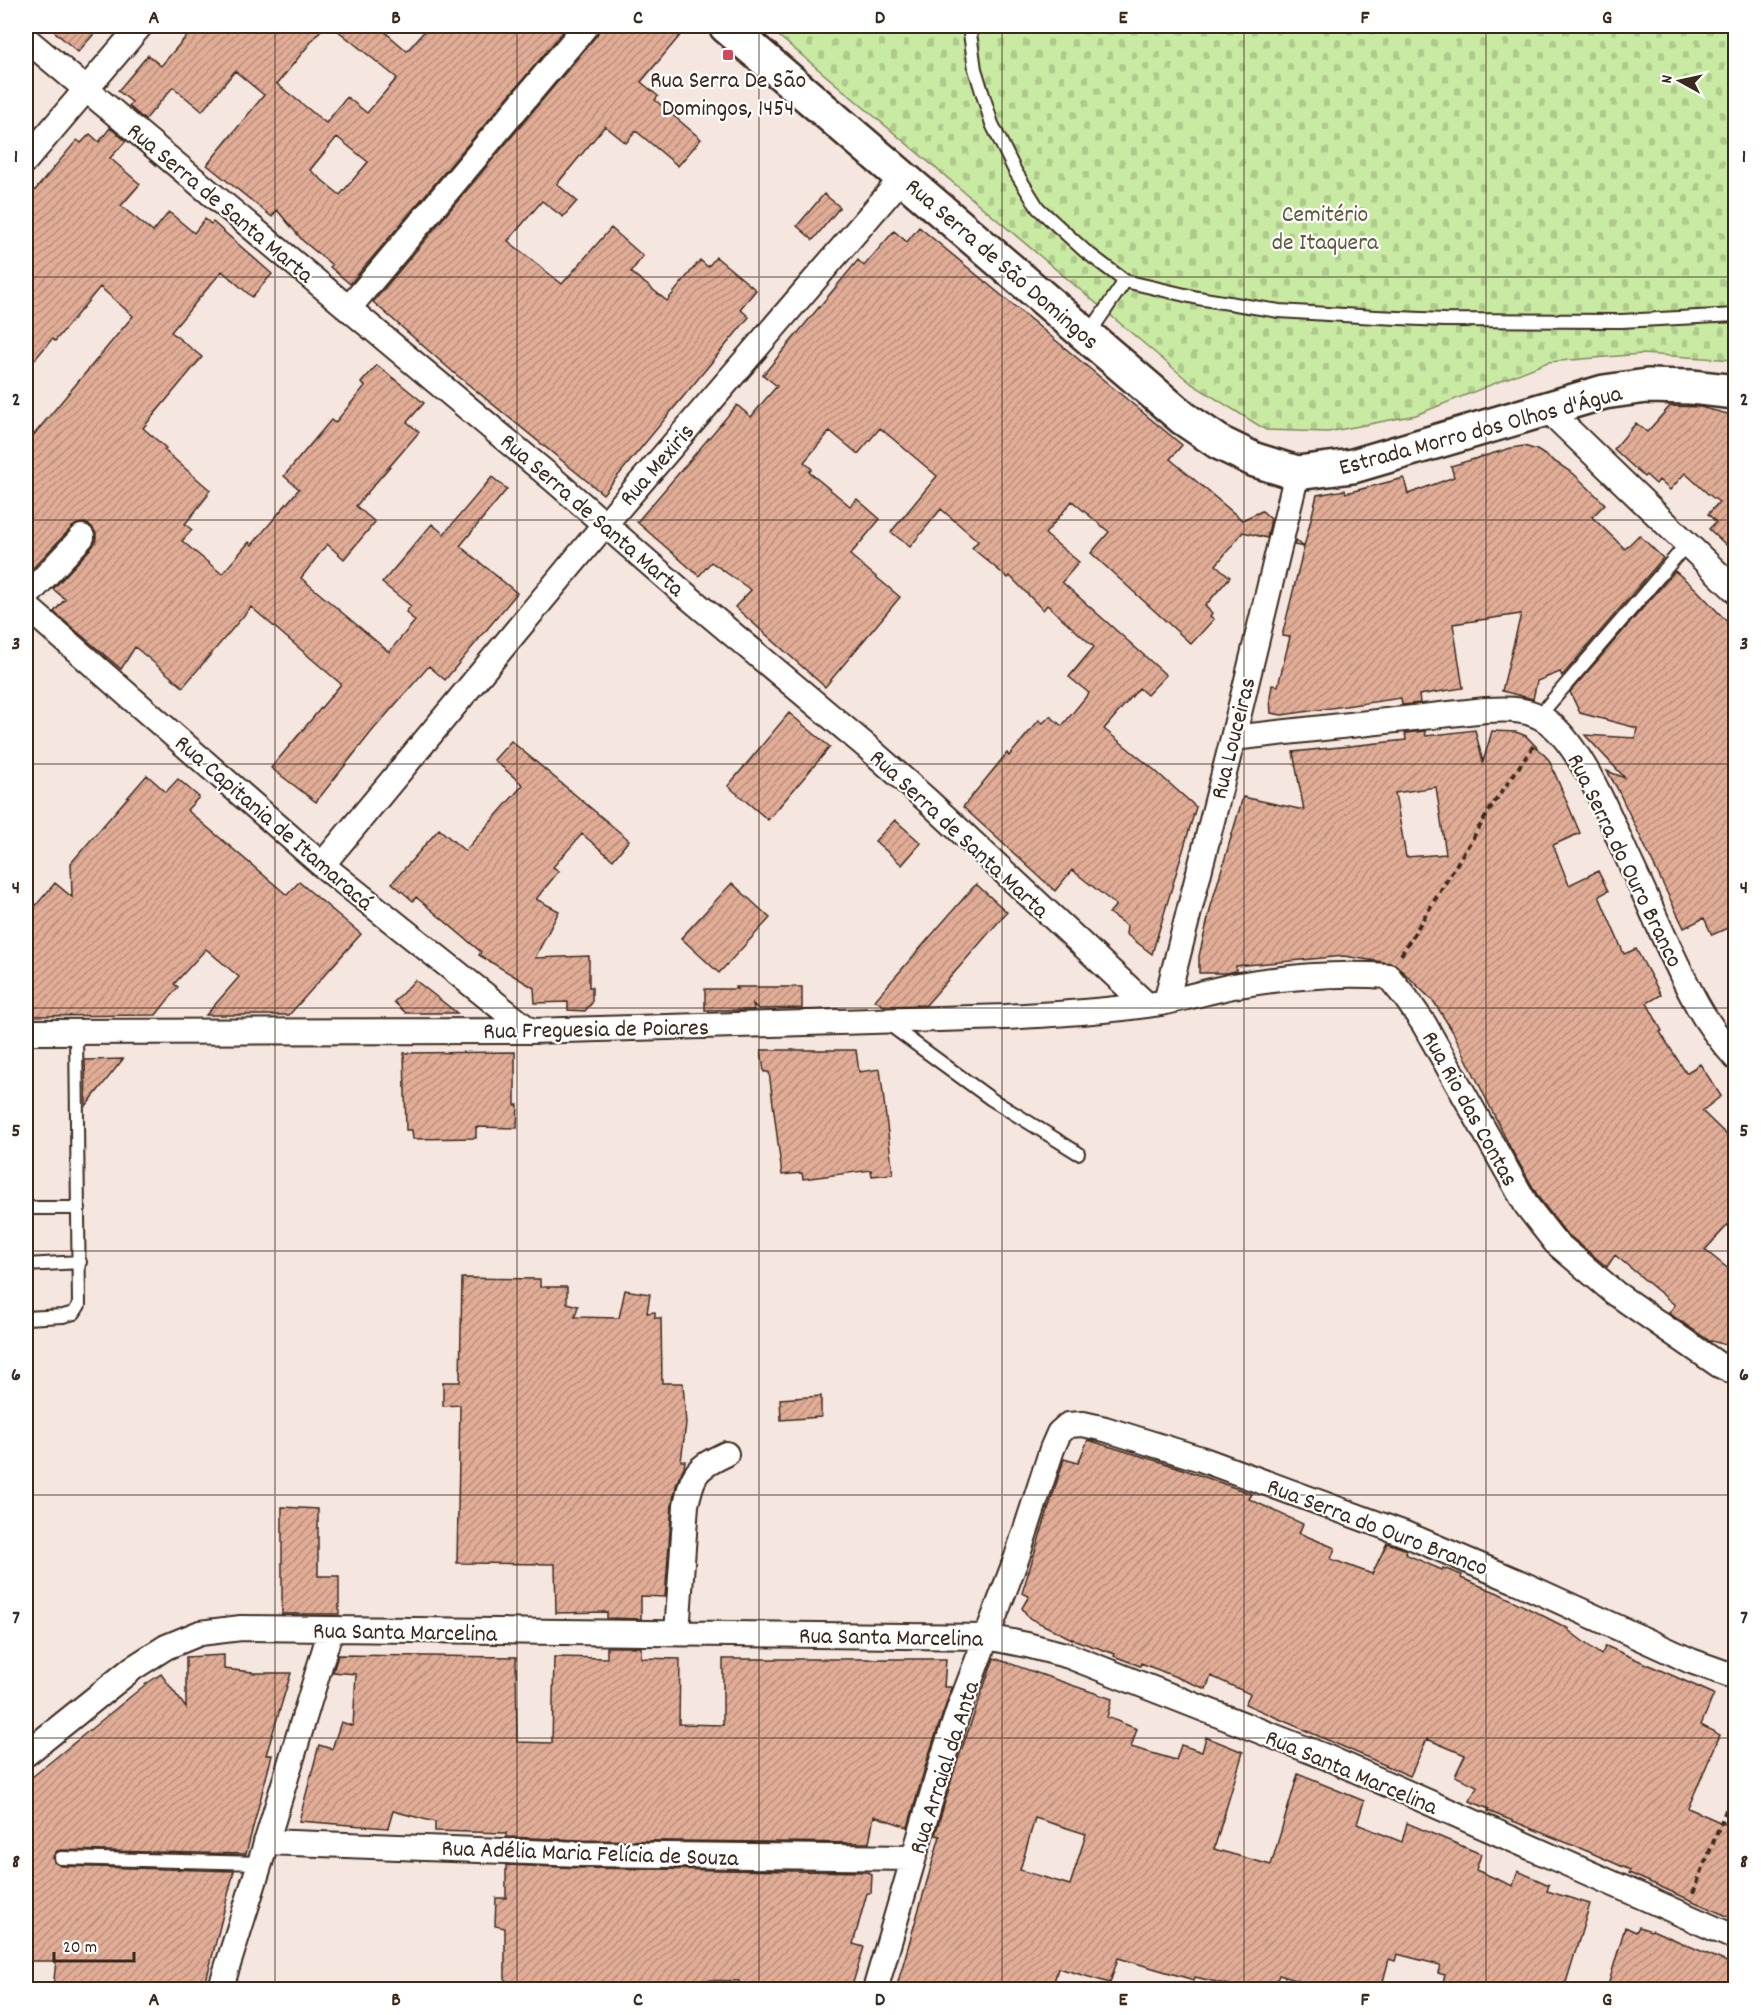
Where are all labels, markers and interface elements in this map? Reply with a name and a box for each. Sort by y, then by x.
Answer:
text: A [149,5,160,33]
text: B [391,5,401,33]
text: C [633,5,643,33]
text: D [875,5,886,33]
text: E [1118,5,1128,33]
text: F [1361,5,1371,33]
text: G [1602,5,1612,33]
marker: Rua Serra De São Domingos, 1454 [721,48,735,62]
north arrow [1650,51,1710,111]
place label: Rua Serra De São Domingos, 1454 [650,65,806,127]
text: N [1656,74,1680,85]
street label: Rua Serra de Santa Marta [118,116,320,293]
text: 1 [14,144,18,172]
text: 1 [1742,144,1746,172]
street label: Rua Serra de São Domingos [897,171,1105,359]
park label: Cemitério de Itaquera [1272,199,1379,261]
street label: Estrada Morro dos Olhos d'Água [1336,378,1627,486]
text: 2 [12,387,20,415]
text: 2 [1740,387,1748,415]
street label: Rua Mexiris [613,417,704,515]
street label: Rua Serra de Santa Marta [491,426,691,607]
text: 3 [12,631,20,659]
text: 3 [1740,631,1748,659]
street label: Rua Louceiras [1203,674,1266,803]
street label: Rua Capitania de Itamaracá [166,728,380,920]
street label: Rua Serra de Santa Marta [861,743,1056,928]
street label: Rua Serra do Ouro Branco [1557,749,1690,974]
text: 4 [12,875,20,903]
text: 4 [1740,875,1748,903]
street label: Rua Freguesia de Poiares [483,1012,709,1050]
street label: Rua Rio das Contas [1412,1026,1525,1193]
text: 5 [11,1118,21,1146]
text: 5 [1739,1118,1749,1146]
text: 6 [11,1362,21,1390]
text: 6 [1739,1362,1749,1390]
street label: Rua Serra do Ouro Branco [1262,1471,1492,1587]
text: 7 [12,1605,20,1633]
text: 7 [1740,1605,1748,1633]
street label: Rua Santa Marcelina [313,1615,498,1653]
street label: Rua Santa Marcelina [799,1620,984,1658]
street label: Rua Arraial da Anta [902,1676,990,1859]
street label: Rua Santa Marcelina [1259,1722,1443,1826]
street label: Rua Adélia Maria Felícia de Souza [441,1833,740,1877]
text: 8 [12,1849,20,1877]
text: 8 [1740,1849,1748,1877]
scale bar [54,1925,134,1963]
text: 20 m [63,1936,97,1961]
text: A [149,1987,160,2015]
text: B [391,1987,401,2015]
text: C [633,1987,643,2015]
text: D [875,1987,886,2015]
text: E [1118,1987,1128,2015]
text: F [1361,1987,1371,2015]
text: G [1602,1987,1612,2015]

